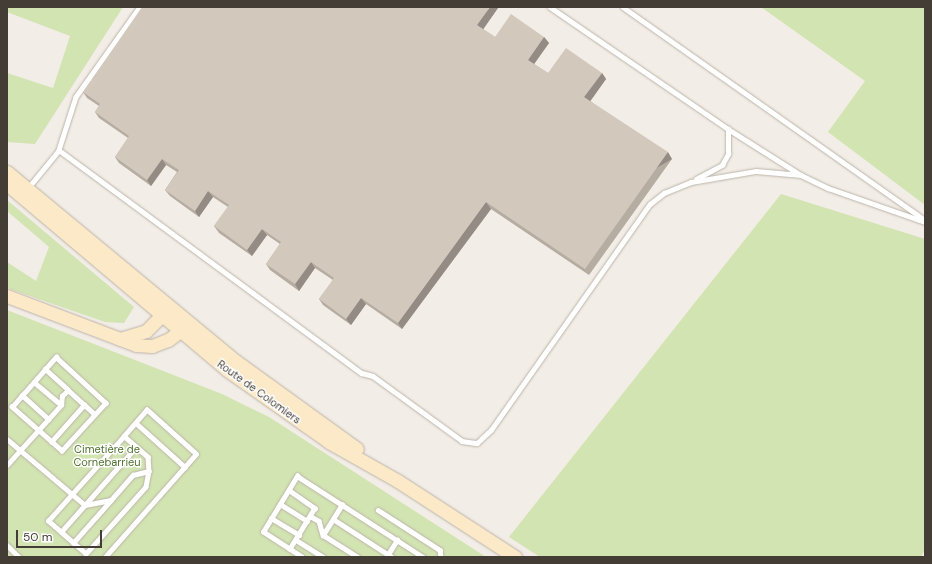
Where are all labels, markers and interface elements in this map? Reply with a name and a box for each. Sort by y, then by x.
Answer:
street label: Route de Colomiers [215,357,303,427]
park label: Cimetière de Cornebarrieu [73,443,141,469]
scale bar [18,522,104,548]
text: 50 m [23,529,52,545]

